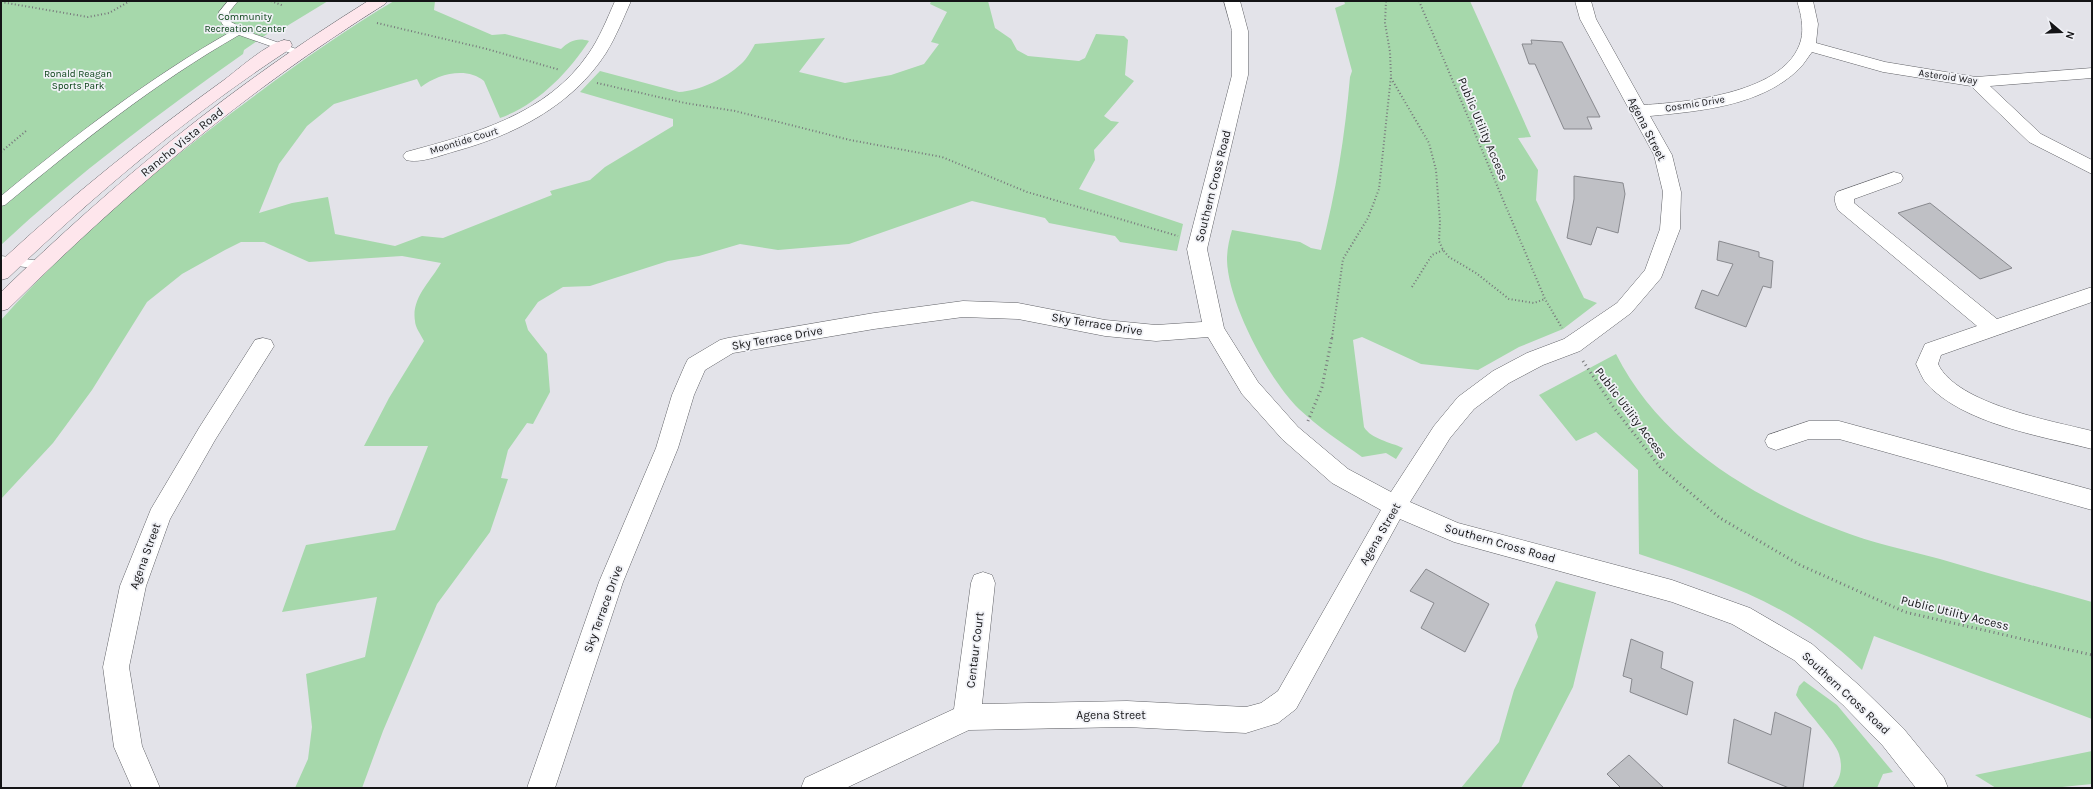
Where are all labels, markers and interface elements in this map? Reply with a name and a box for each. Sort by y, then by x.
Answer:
park label: Community Recreation Center [204,11,286,35]
north arrow [2041,12,2081,52]
text: N [2063,29,2077,41]
street label: Asteroid Way [1918,67,1978,87]
park label: Ronald Reagan Sports Park [44,68,112,92]
street label: Public Utility Access [1455,75,1511,183]
street label: Cosmic Drive [1664,93,1726,115]
street label: Agena Street [1625,95,1669,164]
street label: Rancho Vista Road [138,104,226,180]
street label: Moontide Court [428,125,500,157]
street label: Southern Cross Road [1192,129,1234,243]
street label: Sky Terrace Drive [1050,310,1144,338]
street label: Sky Terrace Drive [730,323,824,353]
street label: Public Utility Access [1592,365,1670,461]
street label: Agena Street [1357,500,1404,568]
street label: Southern Cross Road [1443,520,1557,566]
street label: Agena Street [127,521,164,591]
street label: Sky Terrace Drive [581,563,625,655]
street label: Public Utility Access [1900,593,2010,633]
street label: Centaur Court [963,611,987,689]
street label: Southern Cross Road [1799,649,1893,737]
street label: Agena Street [1076,708,1146,722]

